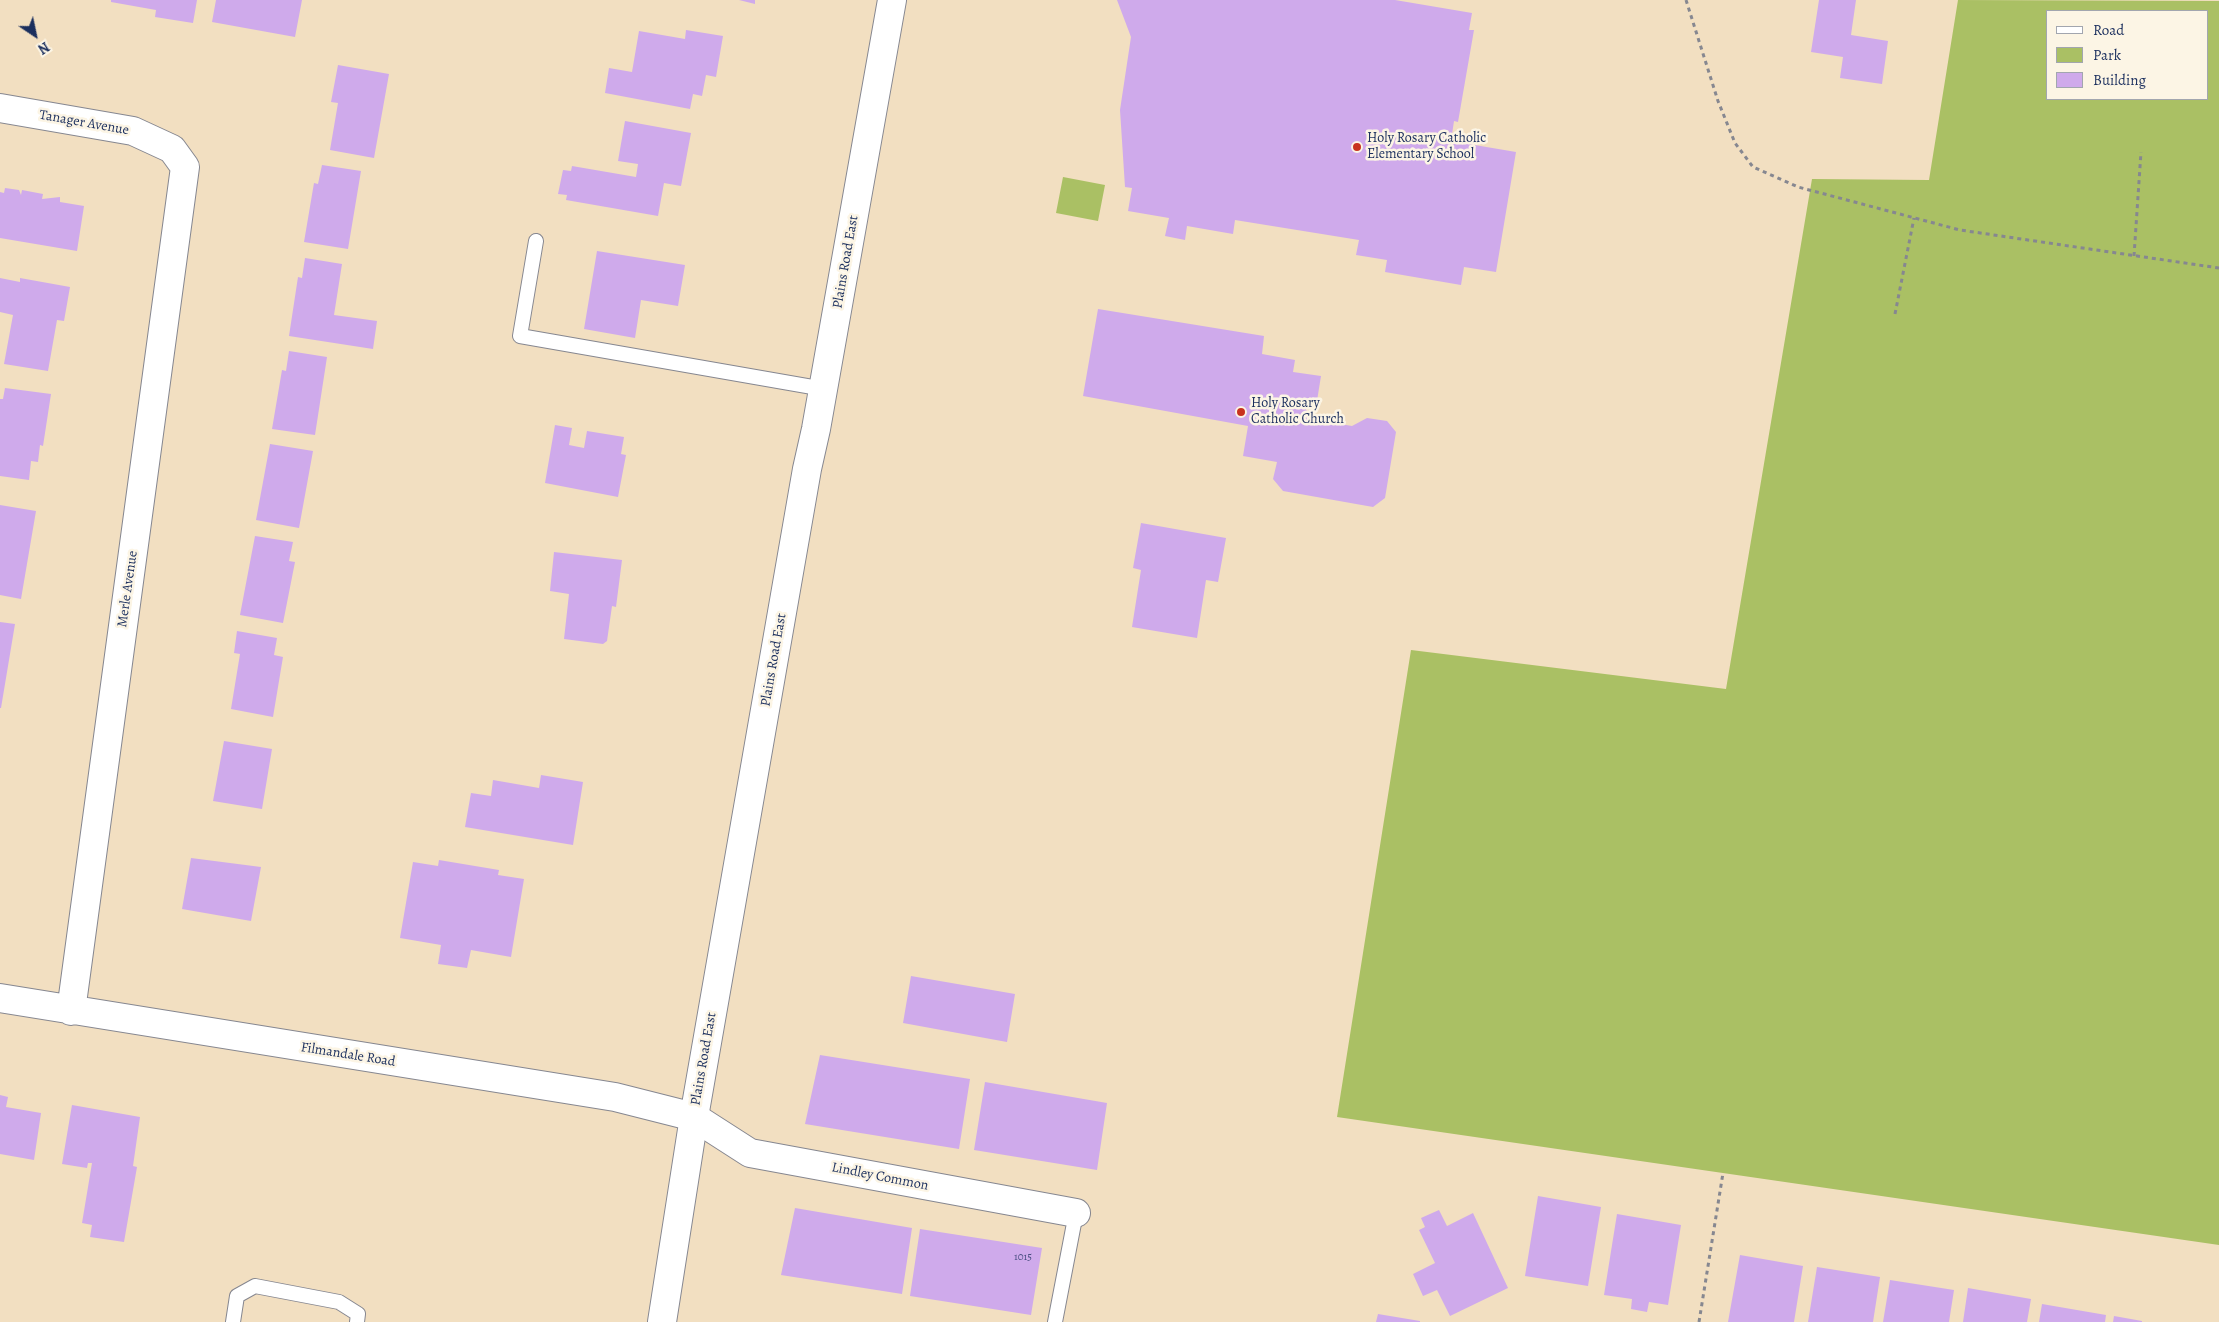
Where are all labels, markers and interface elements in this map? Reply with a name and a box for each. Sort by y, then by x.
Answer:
north arrow [10,10,60,60]
legend [2046,10,2209,100]
text: Road [2093,20,2124,40]
text: N [34,37,53,59]
text: Park [2093,45,2121,65]
text: Building [2093,70,2146,90]
street label: Tanager Avenue [38,107,130,139]
place label: Holy Rosary Catholic Elementary School [1367,131,1486,164]
marker: Holy Rosary Catholic Elementary School [1351,141,1363,153]
street label: Plains Road East [830,214,862,310]
place label: Holy Rosary Catholic Church [1251,396,1344,428]
marker: Holy Rosary Catholic Church [1235,406,1247,418]
street label: Merle Avenue [114,550,142,628]
street label: Plains Road East [758,612,790,708]
street label: Plains Road East [688,1011,720,1107]
street label: Filmandale Road [299,1039,397,1071]
street label: Lindley Common [830,1159,930,1195]
house number: 1015 [1014,1250,1032,1264]

